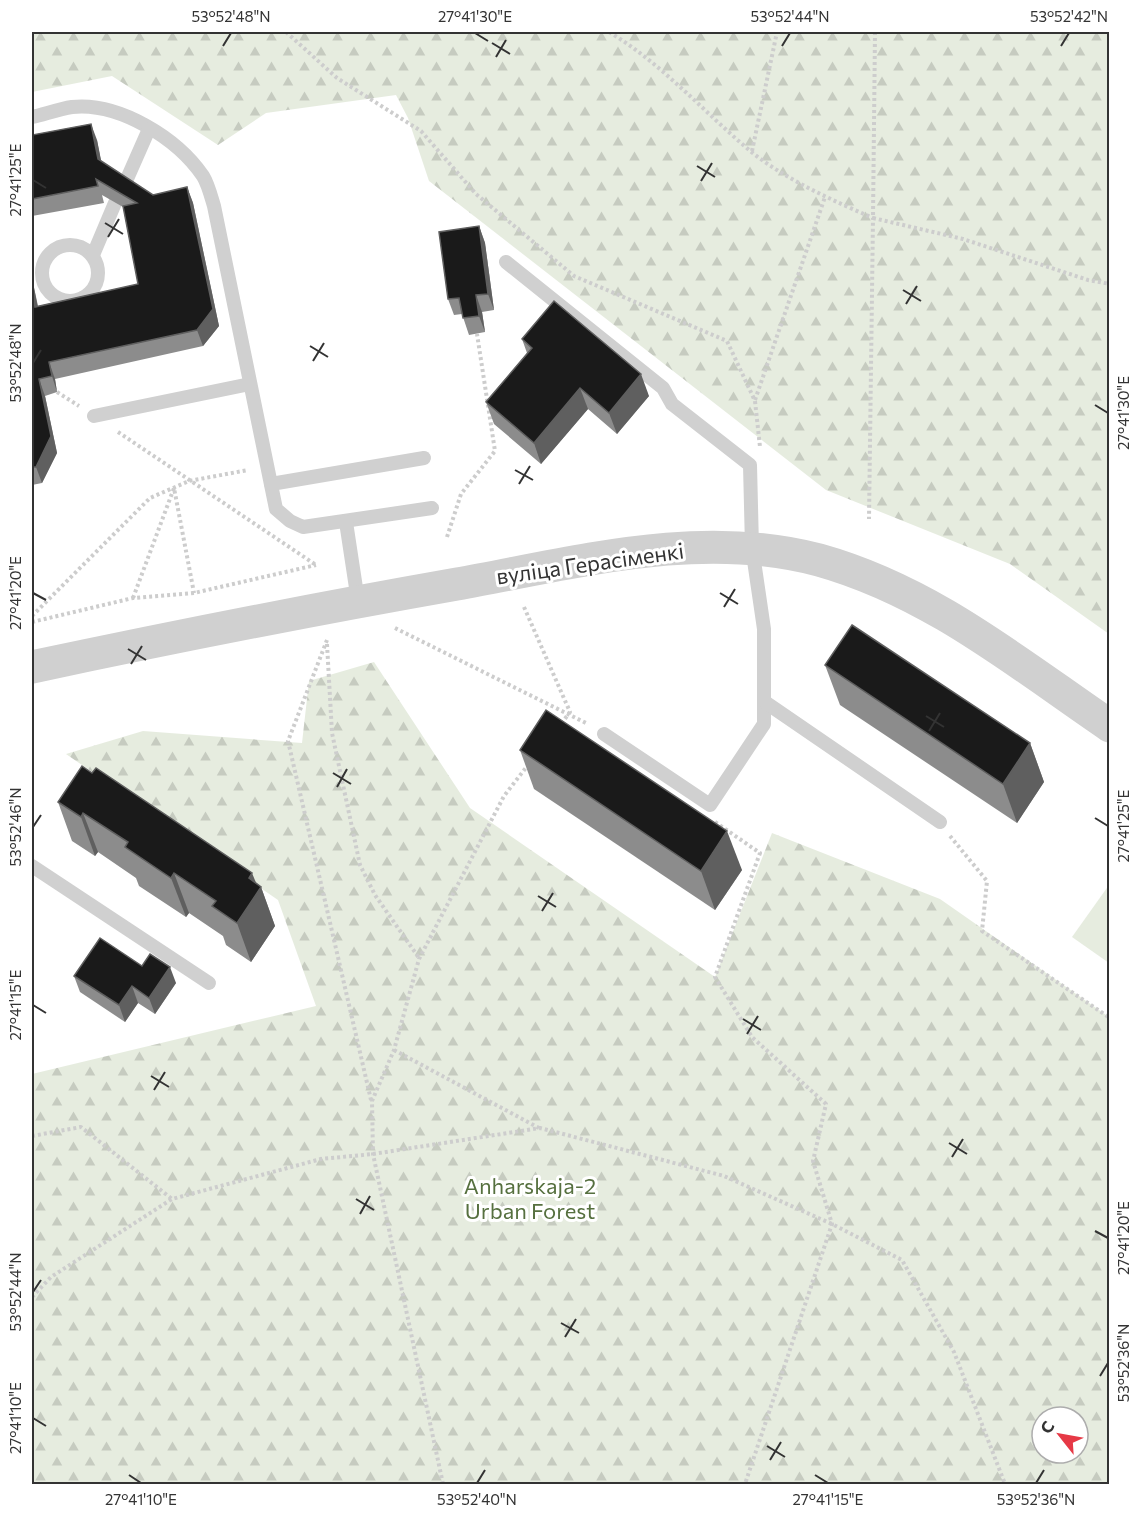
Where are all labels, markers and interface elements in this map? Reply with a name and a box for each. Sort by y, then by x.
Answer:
text: 53°52'48"N [191,7,271,25]
text: 27°41'30"E [438,7,512,25]
text: 53°52'44"N [750,7,830,25]
text: 53°52'42"N [1030,7,1108,25]
text: 27°41'25"E [6,144,24,216]
text: 53°52'48"N [6,323,24,403]
text: 27°41'30"E [1114,376,1132,450]
street label: вуліца Герасіменкі [494,536,686,590]
text: 27°41'20"E [6,556,24,630]
text: 53°52'46"N [6,787,24,867]
text: 27°41'25"E [1114,790,1132,862]
text: 27°41'15"E [6,969,24,1040]
park label: Anharskaja-2 Urban Forest [464,1172,596,1224]
text: 27°41'20"E [1114,1201,1132,1275]
text: 53°52'44"N [6,1252,24,1332]
text: 53°52'36"N [1114,1324,1132,1402]
text: 27°41'10"E [6,1382,24,1454]
north arrow [1030,1405,1090,1465]
text: С [1036,1417,1058,1437]
text: 27°41'10"E [105,1490,177,1508]
text: 53°52'40"N [437,1490,517,1508]
text: 27°41'15"E [793,1490,864,1508]
text: 53°52'36"N [997,1490,1075,1508]

